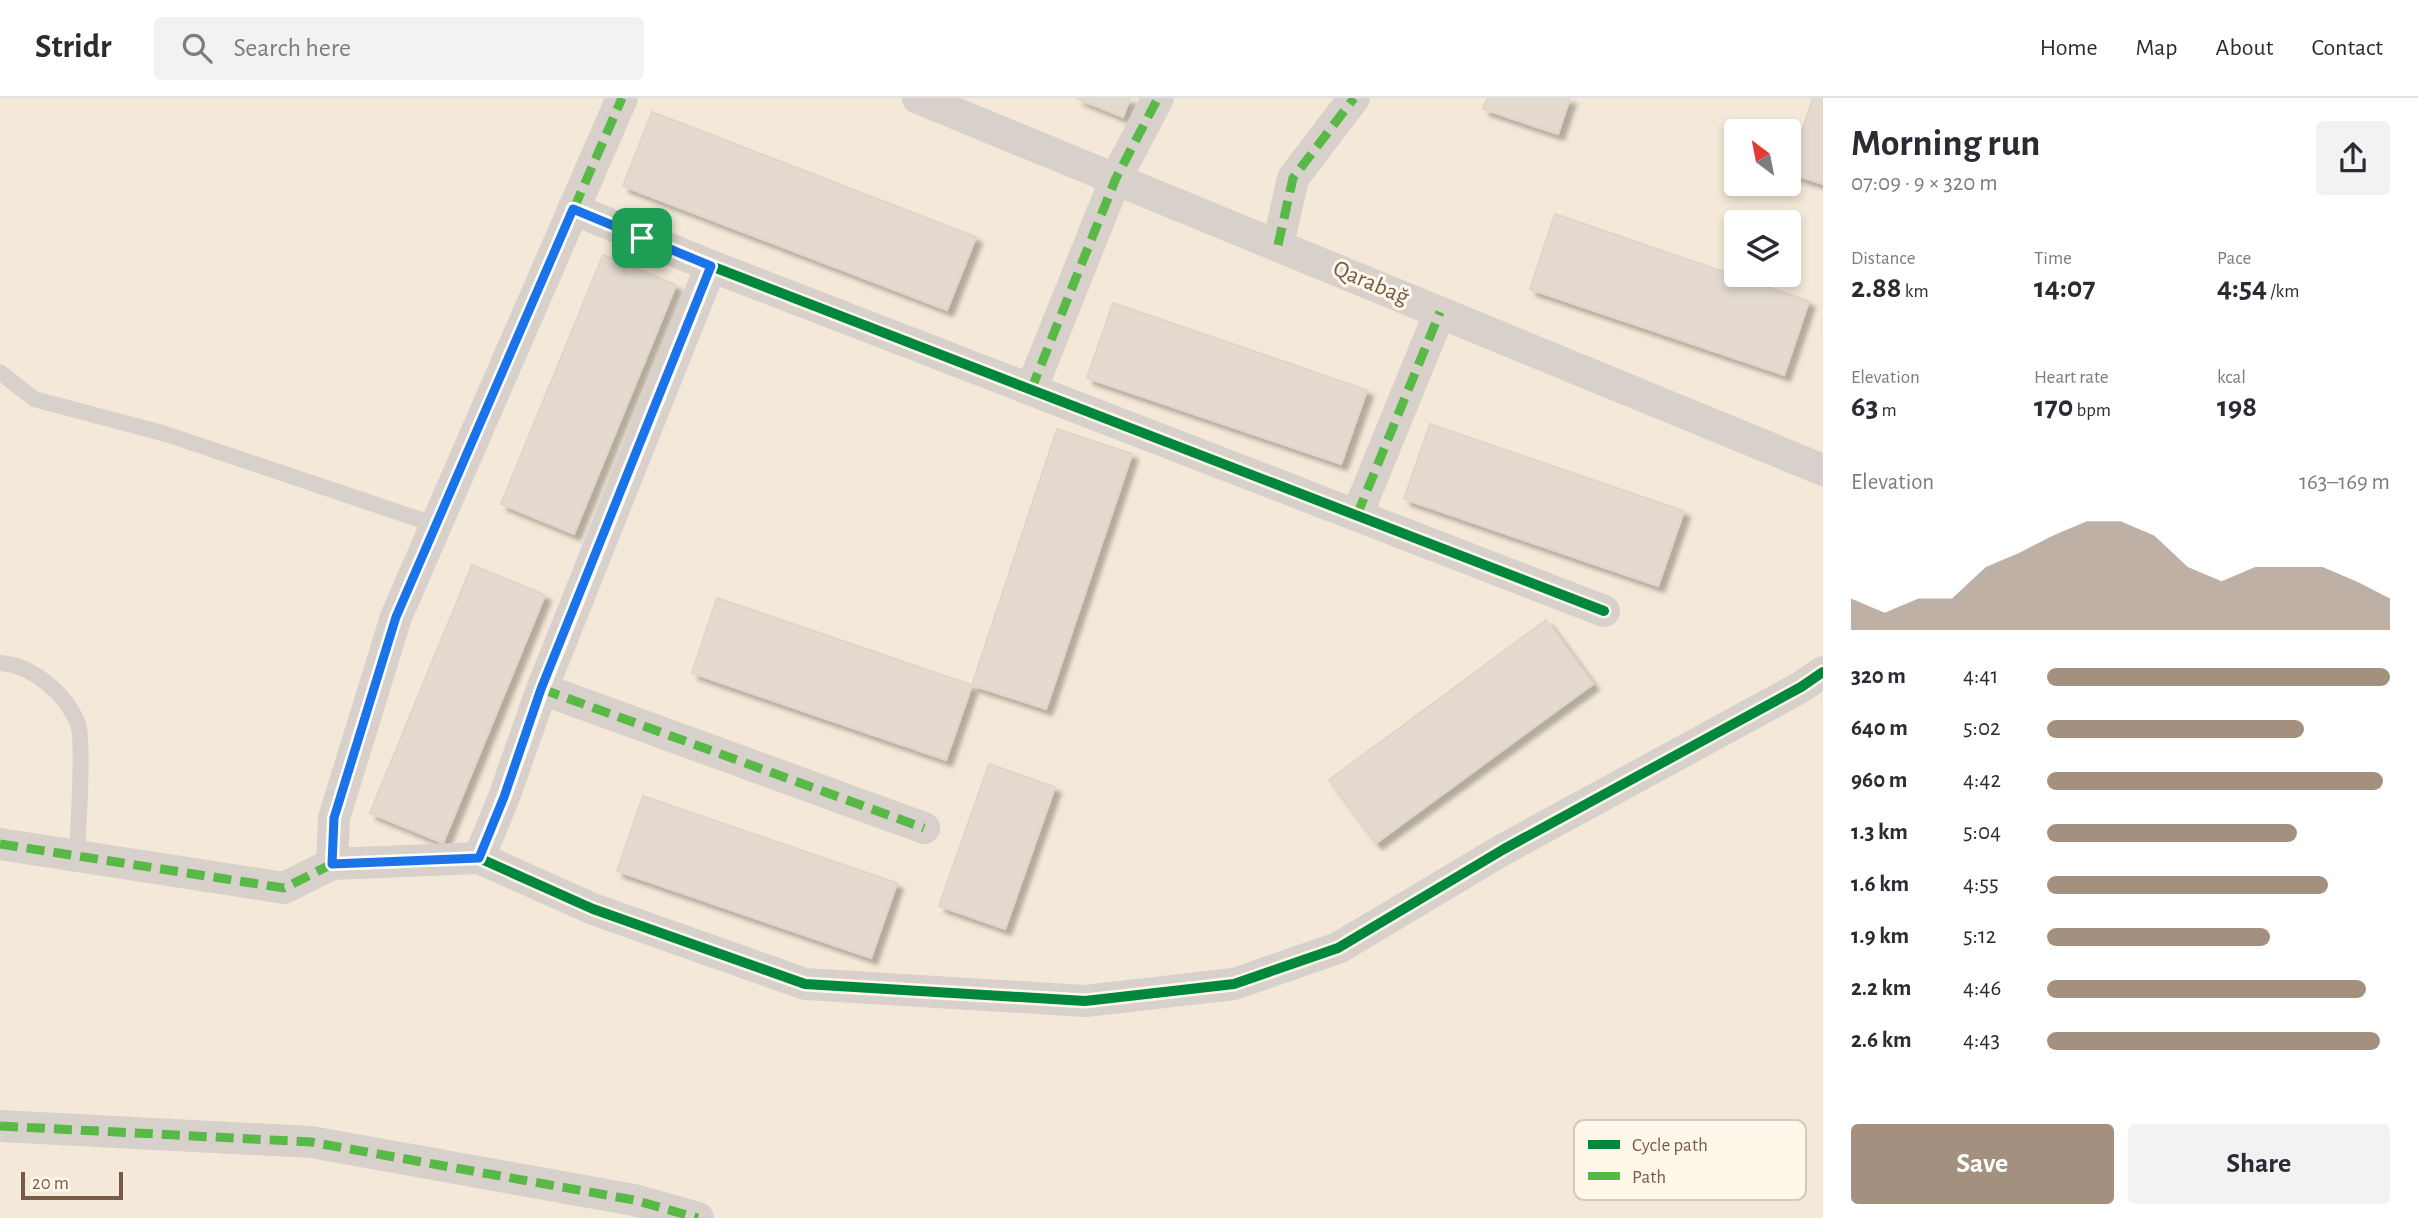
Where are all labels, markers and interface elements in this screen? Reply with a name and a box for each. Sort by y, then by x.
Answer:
search box [154,17,644,80]
icon: search [178,29,216,67]
text: Stridr [35,31,112,64]
text: Search here [234,35,351,61]
text: Home [2040,36,2098,60]
text: Map [2136,36,2178,60]
text: About [2216,36,2273,60]
text: Contact [2311,36,2383,60]
north arrow [1724,119,1801,196]
map controls [1724,119,1801,287]
button: share [2316,121,2390,195]
text: Morning run [1851,125,2040,163]
text: 07:09 · 9 × 320 m [1851,172,1998,195]
pin [612,208,672,268]
button: layers [1724,210,1801,287]
icon: arrive [623,219,661,257]
text: Distance [1851,249,1915,268]
text: Time [2034,249,2072,268]
text: Pace [2217,249,2251,268]
street label: Qarabağ [1330,256,1413,310]
text: 2.88 [1851,273,1902,303]
text: 14:07 [2034,273,2095,303]
text: 4:54 [2217,273,2267,303]
text: km [1902,282,1929,301]
text: /km [2267,282,2299,301]
text: Elevation [1851,368,1920,387]
text: Heart rate [2034,368,2109,387]
text: kcal [2217,368,2246,387]
text: 63 [1851,392,1878,422]
text: 170 [2034,392,2073,422]
text: 198 [2217,392,2257,422]
text: m [1878,401,1897,420]
text: bpm [2073,401,2111,420]
text: Elevation [1851,471,1934,494]
text: 163–169 m [2299,471,2390,494]
text: 320 m [1851,665,1906,688]
text: 4:41 [1963,665,1998,688]
text: 640 m [1851,717,1908,740]
text: 5:02 [1963,717,2001,740]
text: 960 m [1851,769,1907,792]
text: 4:42 [1963,769,2001,792]
text: 1.3 km [1851,821,1908,844]
text: 5:04 [1963,821,2001,844]
text: 1.6 km [1851,873,1909,896]
text: 4:55 [1963,873,1999,896]
text: 1.9 km [1851,925,1909,948]
text: 5:12 [1963,925,1996,948]
text: 2.2 km [1851,977,1911,1000]
text: 4:46 [1963,977,2001,1000]
text: 2.6 km [1851,1029,1912,1052]
text: 4:43 [1963,1029,2000,1052]
legend [1574,1120,1806,1200]
button: Save [1851,1124,2114,1204]
button: Share [2128,1124,2390,1204]
text: Cycle path [1632,1136,1708,1155]
text: Path [1632,1168,1666,1187]
scale bar [21,1169,122,1201]
text: 20 m [32,1174,69,1193]

